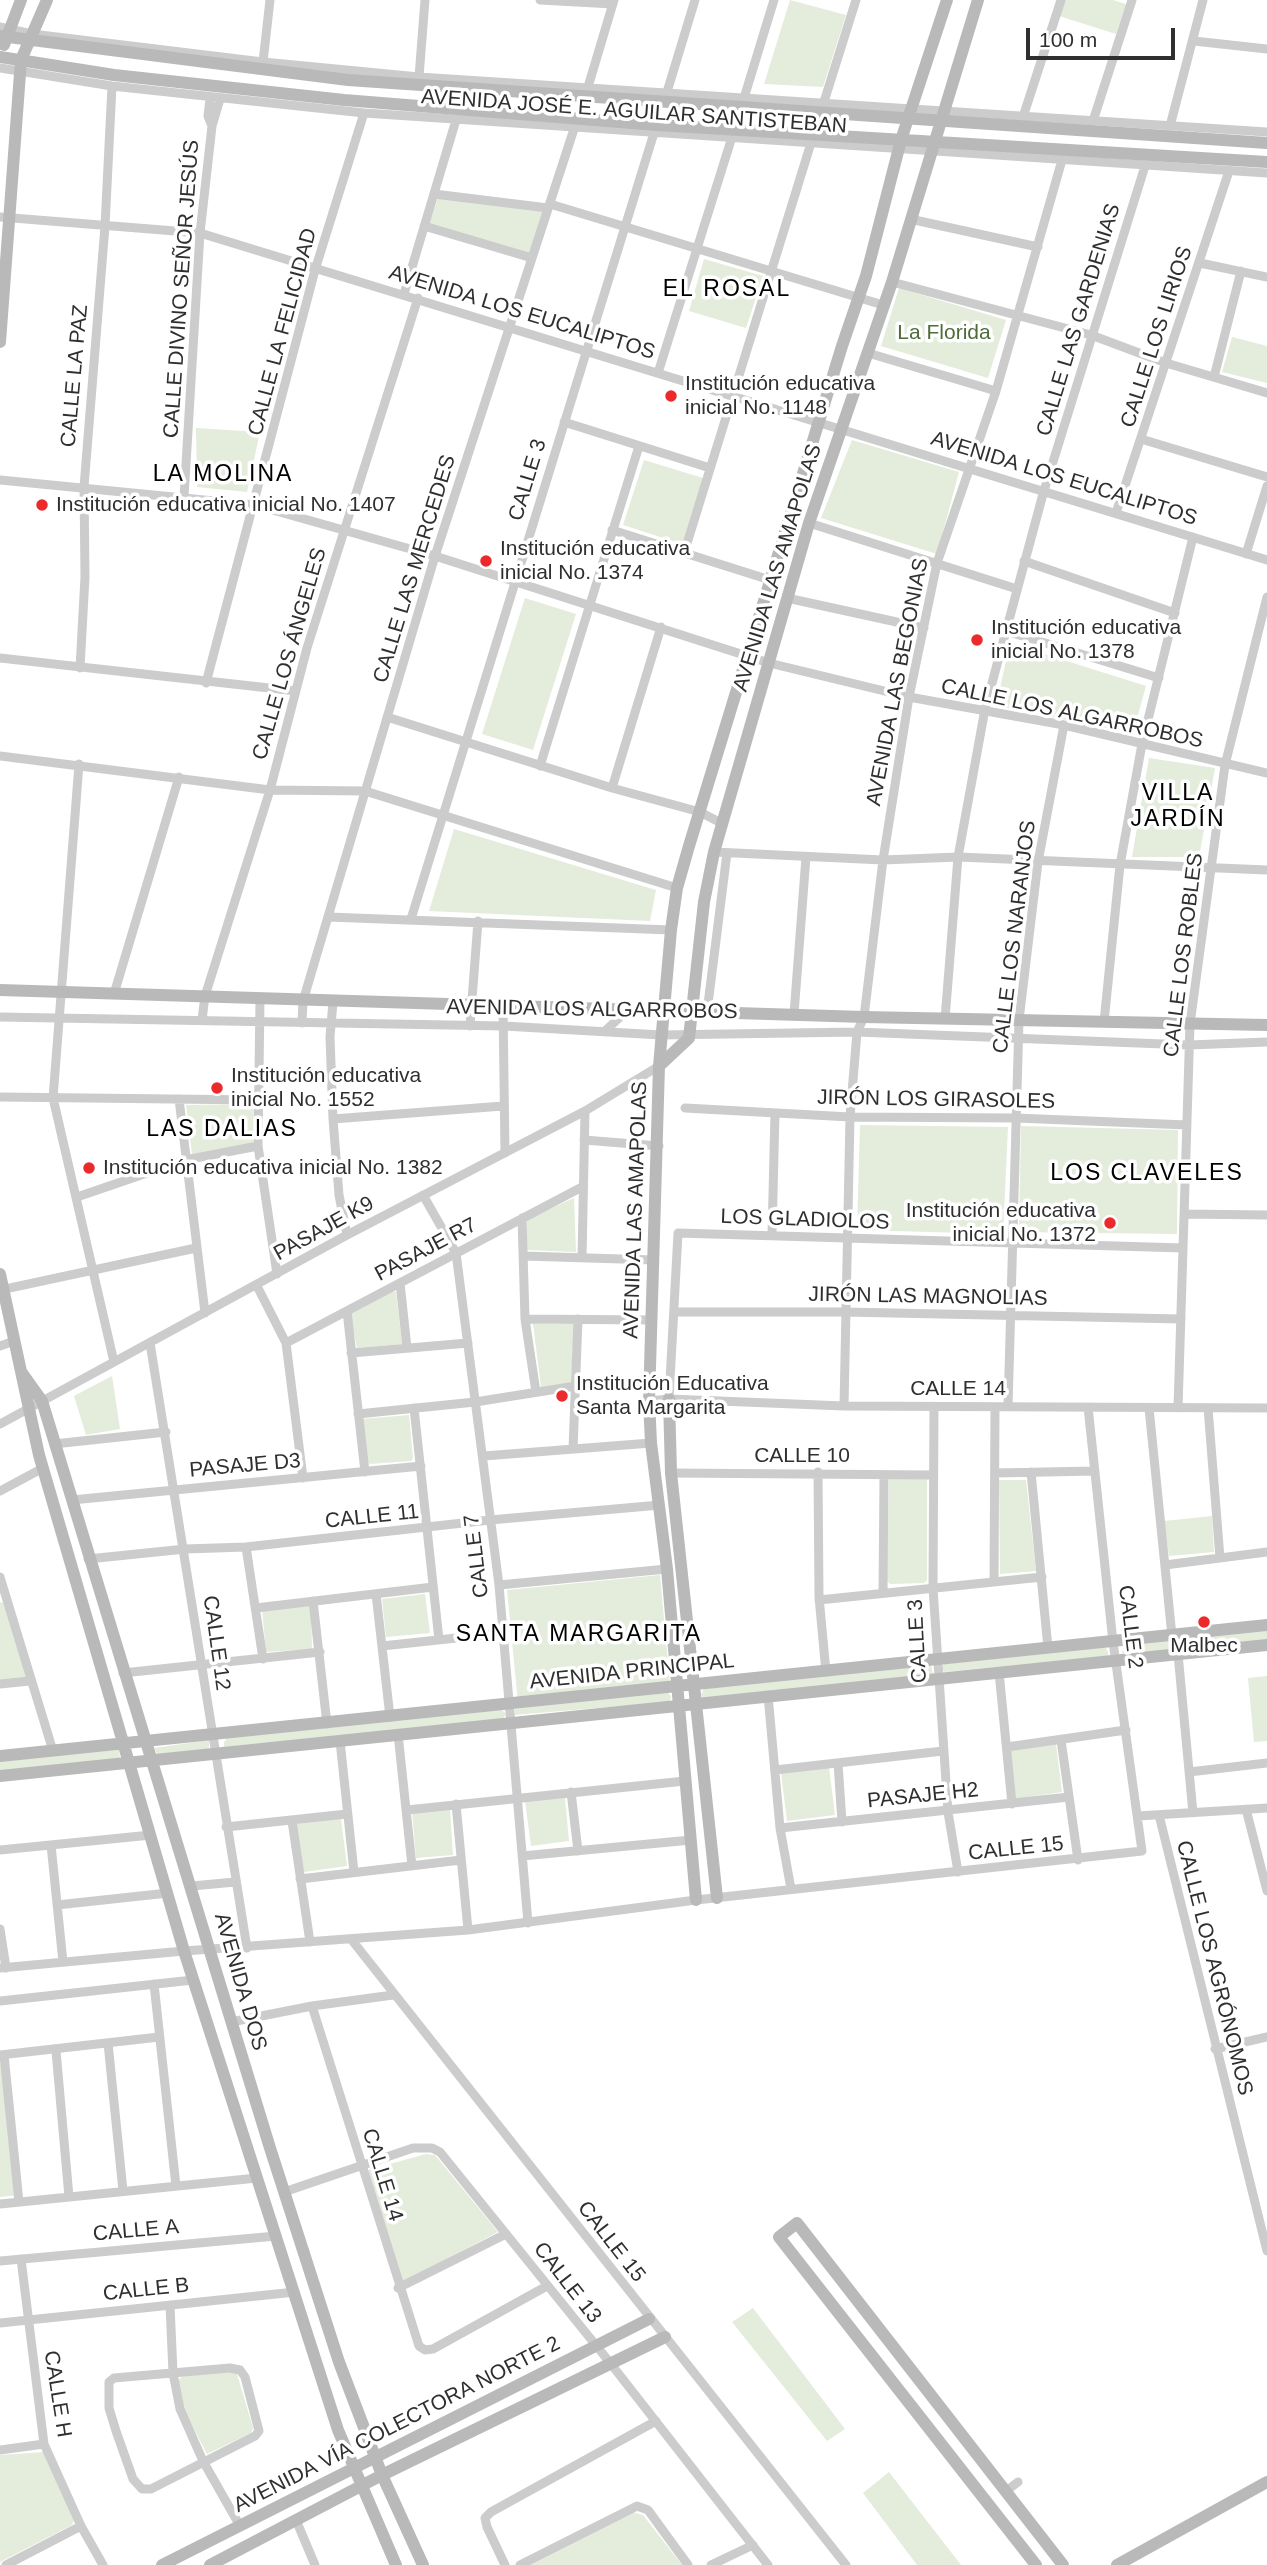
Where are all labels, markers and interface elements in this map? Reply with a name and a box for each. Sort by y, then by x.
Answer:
scale bar [1029,14,1178,58]
text: 100 m [1039,28,1097,51]
street label: AVENIDA JOSÉ E. AGUILAR SANTISTEBAN [420,85,848,139]
street label: CALLE DIVINO SEÑOR JESÚS [159,139,205,439]
street label: CALLE LAS GARDENIAS [1032,201,1126,439]
street label: CALLE LA FELICIDAD [243,226,323,438]
street label: CALLE LOS LIRIOS [1116,243,1198,431]
street label: AVENIDA LOS EUCALIPTOS [386,260,658,366]
district label: EL ROSAL [664,276,790,304]
street label: CALLE LA PAZ [56,304,94,448]
park label: La Florida [897,320,991,346]
place label: Institución educativa inicial No. 1148 [685,371,875,421]
marker: Institución educativa inicial No. 1148 [663,388,679,404]
street label: AVENIDA LOS EUCALIPTOS [928,426,1200,532]
street label: CALLE 3 [504,436,552,524]
street label: AVENIDA LAS AMAPOLAS [728,441,828,695]
street label: CALLE LAS MERCEDES [368,452,462,686]
district label: LA MOLINA [154,461,292,489]
place label: Institución educativa inicial No. 1407 [56,492,396,518]
marker: Institución educativa inicial No. 1407 [34,497,50,513]
place label: Institución educativa inicial No. 1374 [500,536,690,586]
street label: CALLE LOS ÁNGELES [248,545,332,763]
marker: Institución educativa inicial No. 1374 [478,553,494,569]
street label: AVENIDA LAS BEGONIAS [862,556,934,808]
place label: Institución educativa inicial No. 1378 [991,615,1181,665]
marker: Institución educativa inicial No. 1378 [969,632,985,648]
street label: CALLE LOS ALGARROBOS [939,674,1205,754]
district label: VILLA JARDÍN [1131,780,1225,834]
street label: CALLE LOS NARANJOS [988,819,1042,1055]
street label: CALLE LOS ROBLES [1159,852,1209,1058]
street label: AVENIDA LOS ALGARROBOS [446,995,738,1025]
place label: Institución educativa inicial No. 1552 [231,1063,421,1113]
marker: Institución educativa inicial No. 1552 [209,1080,225,1096]
street label: AVENIDA LAS AMAPOLAS [619,1081,653,1339]
street label: JIRÓN LOS GIRASOLES [817,1085,1055,1115]
district label: LAS DALIAS [147,1116,297,1144]
place label: Institución educativa inicial No. 1382 [103,1155,443,1181]
marker: Institución educativa inicial No. 1382 [81,1160,97,1176]
district label: LOS CLAVELES [1052,1160,1242,1188]
street label: PASAJE K9 [270,1191,378,1267]
place label: Institución educativa inicial No. 1372 [906,1198,1096,1248]
street label: LOS GLADIOLOS [720,1204,890,1236]
street label: PASAJE R7 [371,1213,481,1287]
marker: Institución educativa inicial No. 1372 [1102,1215,1118,1231]
street label: JIRÓN LAS MAGNOLIAS [808,1282,1048,1312]
place label: Institución Educativa Santa Margarita [576,1371,769,1421]
street label: CALLE 14 [910,1376,1006,1402]
marker: Institución Educativa Santa Margarita [554,1388,570,1404]
street label: CALLE 10 [754,1443,850,1469]
street label: PASAJE D3 [188,1449,302,1483]
street label: CALLE 11 [324,1500,420,1534]
street label: CALLE 7 [459,1513,495,1599]
street label: CALLE 2 [1112,1584,1148,1670]
street label: CALLE 12 [197,1594,235,1692]
street label: CALLE 3 [903,1598,933,1684]
marker: Malbec [1196,1614,1212,1630]
district label: SANTA MARGARITA [458,1621,700,1649]
place label: Malbec [1170,1633,1238,1659]
street label: AVENIDA PRINCIPAL [528,1649,736,1695]
street label: PASAJE H2 [866,1778,980,1814]
street label: CALLE 15 [967,1831,1065,1867]
street label: CALLE LOS AGRÓNOMOS [1170,1838,1258,2098]
street label: AVENIDA DOS [208,1910,272,2054]
street label: CALLE 14 [356,2126,408,2224]
street label: CALLE 15 [572,2197,650,2287]
street label: CALLE A [92,2215,180,2247]
street label: CALLE 13 [528,2238,606,2328]
street label: CALLE B [102,2273,190,2307]
street label: AVENIDA VÍA COLECTORA NORTE 2 [230,2331,564,2519]
street label: CALLE H [38,2349,76,2439]

